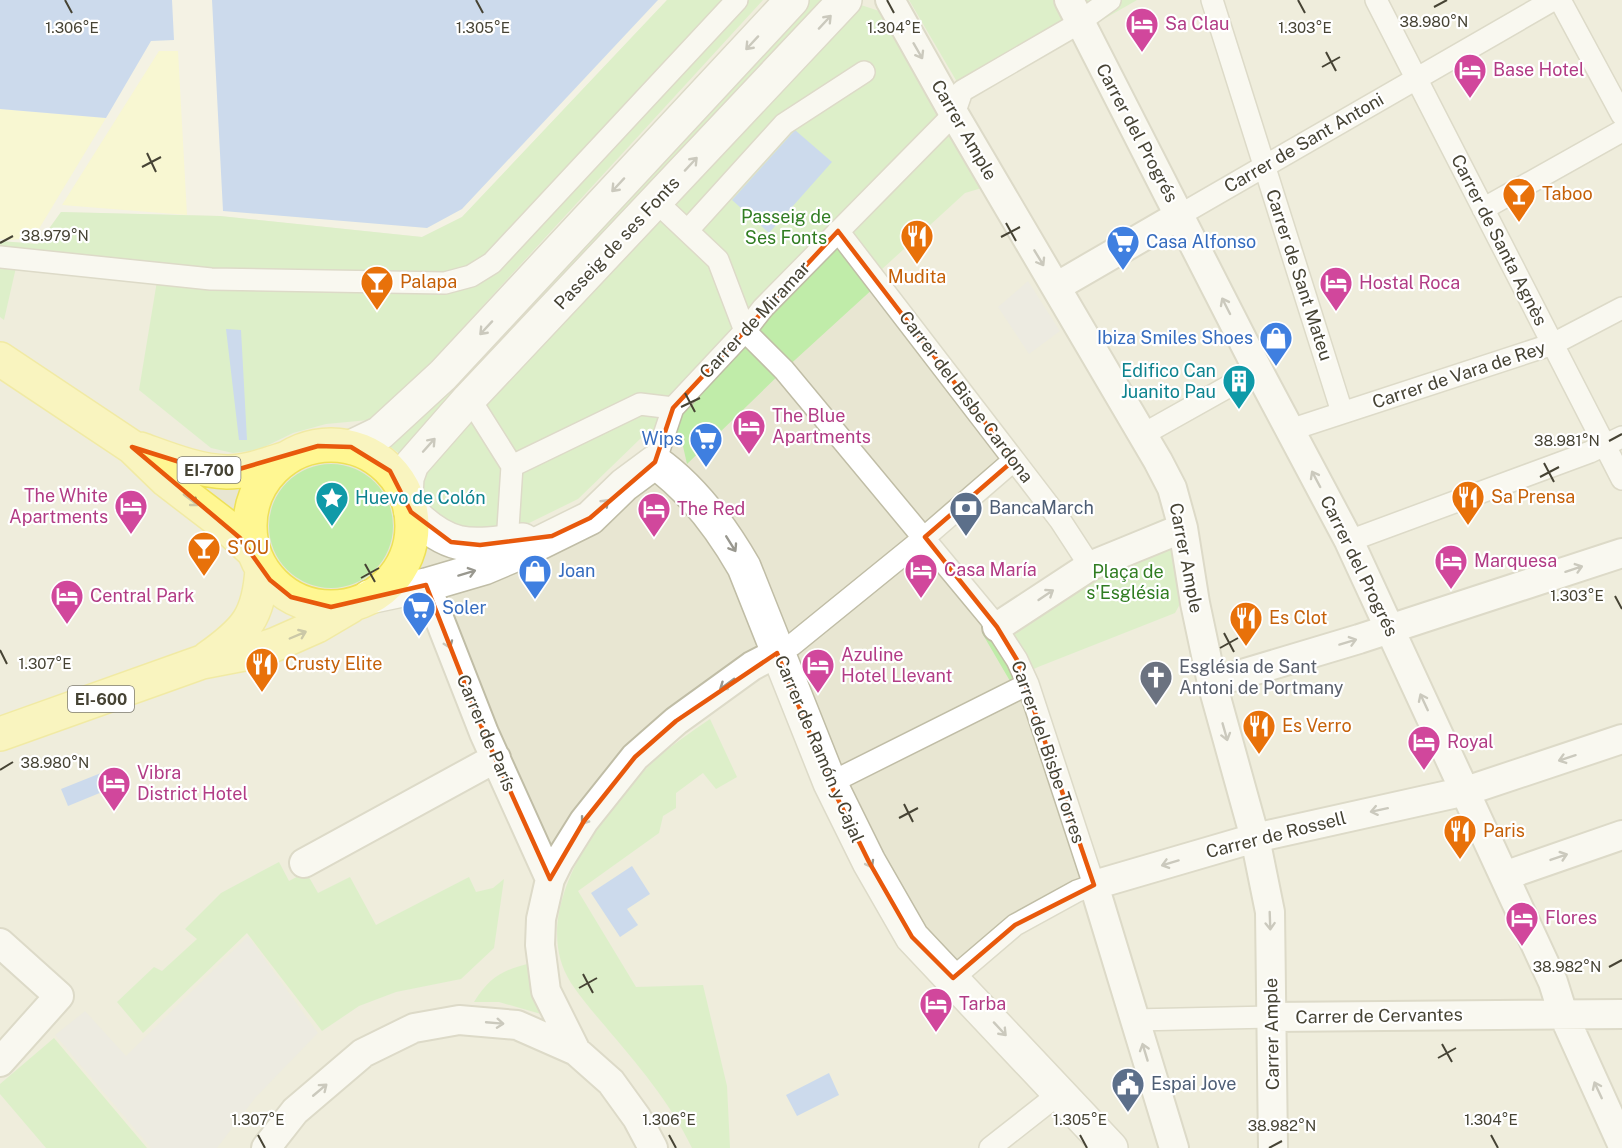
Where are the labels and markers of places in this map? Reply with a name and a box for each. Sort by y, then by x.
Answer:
hotel icon: Sa Clau [1124,6,1160,53]
place label: Sa Clau [1165,13,1230,34]
hotel icon: Base Hotel [1452,52,1488,99]
place label: Base Hotel [1493,59,1584,80]
bar icon: Taboo [1501,176,1537,223]
place label: Taboo [1542,183,1593,204]
restaurant icon: Mudita [899,218,935,265]
supermarket icon: Casa Alfonso [1105,224,1141,271]
place label: Casa Alfonso [1146,231,1256,252]
bar icon: Palapa [359,264,395,311]
hotel icon: Hostal Roca [1318,265,1354,312]
place label: Mudita [888,266,946,287]
place label: Palapa [400,271,457,292]
place label: Hostal Roca [1359,272,1460,293]
shop icon: Ibiza Smiles Shoes [1258,320,1294,367]
place label: Ibiza Smiles Shoes [1097,327,1253,348]
place label: Edifico Can Juanito Pau [1121,360,1216,402]
building icon: Edifico Can Juanito Pau [1221,363,1257,410]
place label: The Blue Apartments [772,405,871,447]
hotel icon: The Blue Apartments [731,408,767,455]
supermarket icon: Wips [688,421,724,468]
place label: Wips [641,428,683,449]
restaurant icon: Sa Prensa [1450,479,1486,526]
place icon: Huevo de Colón [314,480,350,527]
place label: The White Apartments [9,485,108,527]
place label: Sa Prensa [1491,486,1575,507]
place label: Huevo de Colón [355,487,486,508]
hotel icon: The White Apartments [113,488,149,535]
bank icon: BancaMarch [948,490,984,537]
hotel icon: The Red [636,491,672,538]
place label: BancaMarch [989,497,1094,518]
place label: The Red [677,498,745,519]
bar icon: S'OU [186,530,222,577]
place label: S'OU [227,537,269,558]
hotel icon: Marquesa [1433,543,1469,590]
place label: Marquesa [1474,550,1557,571]
hotel icon: Casa María [903,552,939,599]
shop icon: Joan [517,553,553,600]
place label: Casa María [944,559,1037,580]
place label: Joan [558,560,595,581]
hotel icon: Central Park [49,578,85,625]
place label: Central Park [90,585,194,606]
supermarket icon: Soler [401,590,437,637]
place label: Soler [442,597,486,618]
restaurant icon: Es Clot [1228,600,1264,647]
place label: Es Clot [1269,607,1328,628]
place label: Azuline Hotel Llevant [841,644,952,686]
restaurant icon: Crusty Elite [244,646,280,693]
hotel icon: Azuline Hotel Llevant [800,647,836,694]
place label: Crusty Elite [285,653,382,674]
place label: Església de Sant Antoni de Portmany [1179,656,1344,698]
church icon: Església de Sant Antoni de Portmany [1138,659,1174,706]
restaurant icon: Es Verro [1241,708,1277,755]
place label: Es Verro [1282,715,1352,736]
hotel icon: Royal [1406,724,1442,771]
place label: Royal [1447,731,1494,752]
place label: Vibra District Hotel [137,762,248,804]
hotel icon: Vibra District Hotel [96,765,132,812]
restaurant icon: Paris [1442,813,1478,860]
place label: Paris [1483,820,1525,841]
hotel icon: Flores [1504,900,1540,947]
place label: Flores [1545,907,1597,928]
hotel icon: Tarba [918,986,954,1033]
place label: Tarba [959,993,1006,1014]
public building icon: Espai Jove [1110,1066,1146,1113]
place label: Espai Jove [1151,1073,1237,1094]

